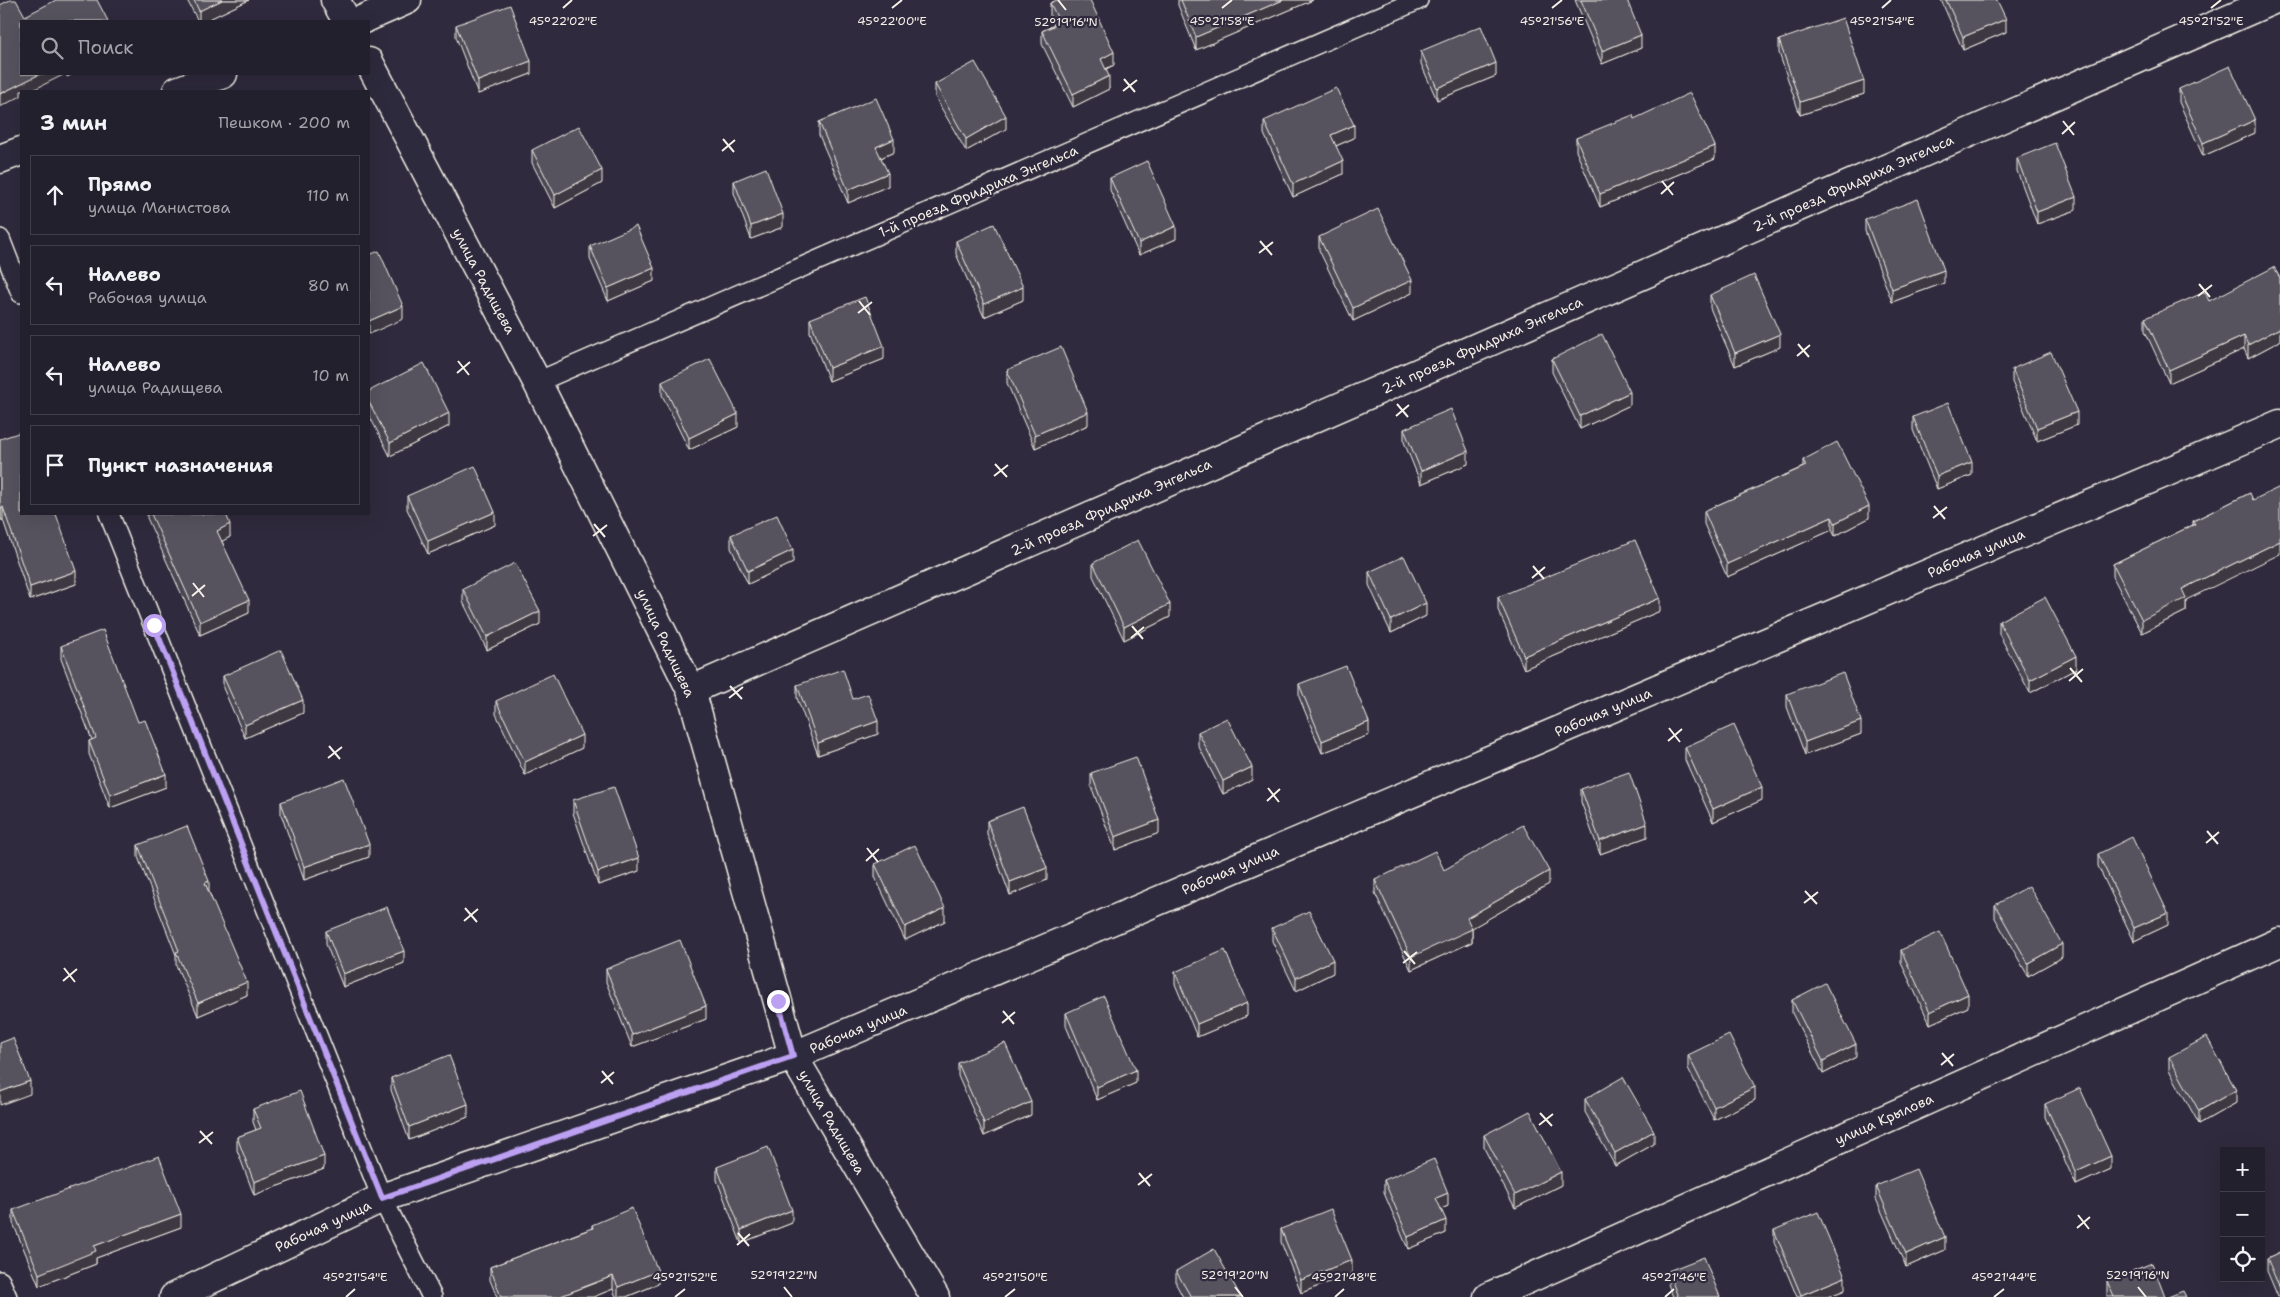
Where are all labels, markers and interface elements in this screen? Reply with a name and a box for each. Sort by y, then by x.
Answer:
text: 45°22'02"E [529,13,597,29]
text: 45°22'00"E [857,13,927,29]
text: 45°21'58"E [1189,13,1255,29]
text: 45°21'56"E [1520,13,1584,29]
text: 45°21'54"E [1849,13,1915,29]
text: 45°21'52"E [2179,13,2243,29]
text: 52°19'16"N [1034,14,1098,30]
search box [20,20,370,75]
icon: search [38,34,66,62]
text: Поиск [78,35,133,60]
text: 3 мин [40,109,107,137]
text: Пешком · 200 m [219,112,350,133]
street label: 2-й проезд Фридриха Энгельса [1750,130,1957,236]
street label: 1-й проезд Фридриха Энгельса [876,141,1081,241]
text: Прямо [88,172,152,197]
icon: ahead [41,181,69,209]
text: 110 m [306,185,349,206]
text: улица Манистова [88,197,230,218]
street label: улица Радищева [448,225,520,337]
text: Налево [88,262,161,287]
icon: left [41,271,69,299]
text: 80 m [308,275,349,296]
text: Рабочая улица [88,287,207,308]
street label: 2-й проезд Фридриха Энгельса [1379,292,1586,398]
text: Налево [88,352,161,377]
icon: left [41,361,69,389]
text: 10 m [312,365,349,386]
text: улица Радищева [88,377,223,398]
icon: arrive [41,451,69,479]
text: Пункт назначения [88,453,273,478]
street label: 2-й проезд Фридриха Энгельса [1008,454,1215,560]
street label: Рабочая улица [1925,524,2028,582]
street label: улица Радищева [633,586,699,700]
route start [143,614,166,637]
street label: Рабочая улица [1552,683,1655,741]
street label: Рабочая улица [1179,841,1282,899]
route end [767,990,790,1013]
street label: Рабочая улица [807,1000,910,1058]
street label: улица Радищева [795,1067,869,1178]
street label: улица Крылова [1832,1089,1936,1149]
map controls [2220,1147,2265,1282]
button: + [2220,1147,2265,1192]
button: − [2220,1192,2265,1237]
street label: Рабочая улица [272,1196,374,1256]
button: locate [2220,1237,2265,1282]
text: 52°19'22"N [751,1267,817,1283]
text: 52°19'20"N [1201,1267,1269,1283]
text: 52°19'16"N [2106,1267,2170,1283]
text: 45°21'54"E [322,1269,388,1285]
text: 45°21'52"E [653,1269,717,1285]
text: 45°21'50"E [982,1269,1048,1285]
text: 45°21'48"E [1311,1269,1377,1285]
text: 45°21'46"E [1641,1269,1707,1285]
text: 45°21'44"E [1971,1269,2037,1285]

